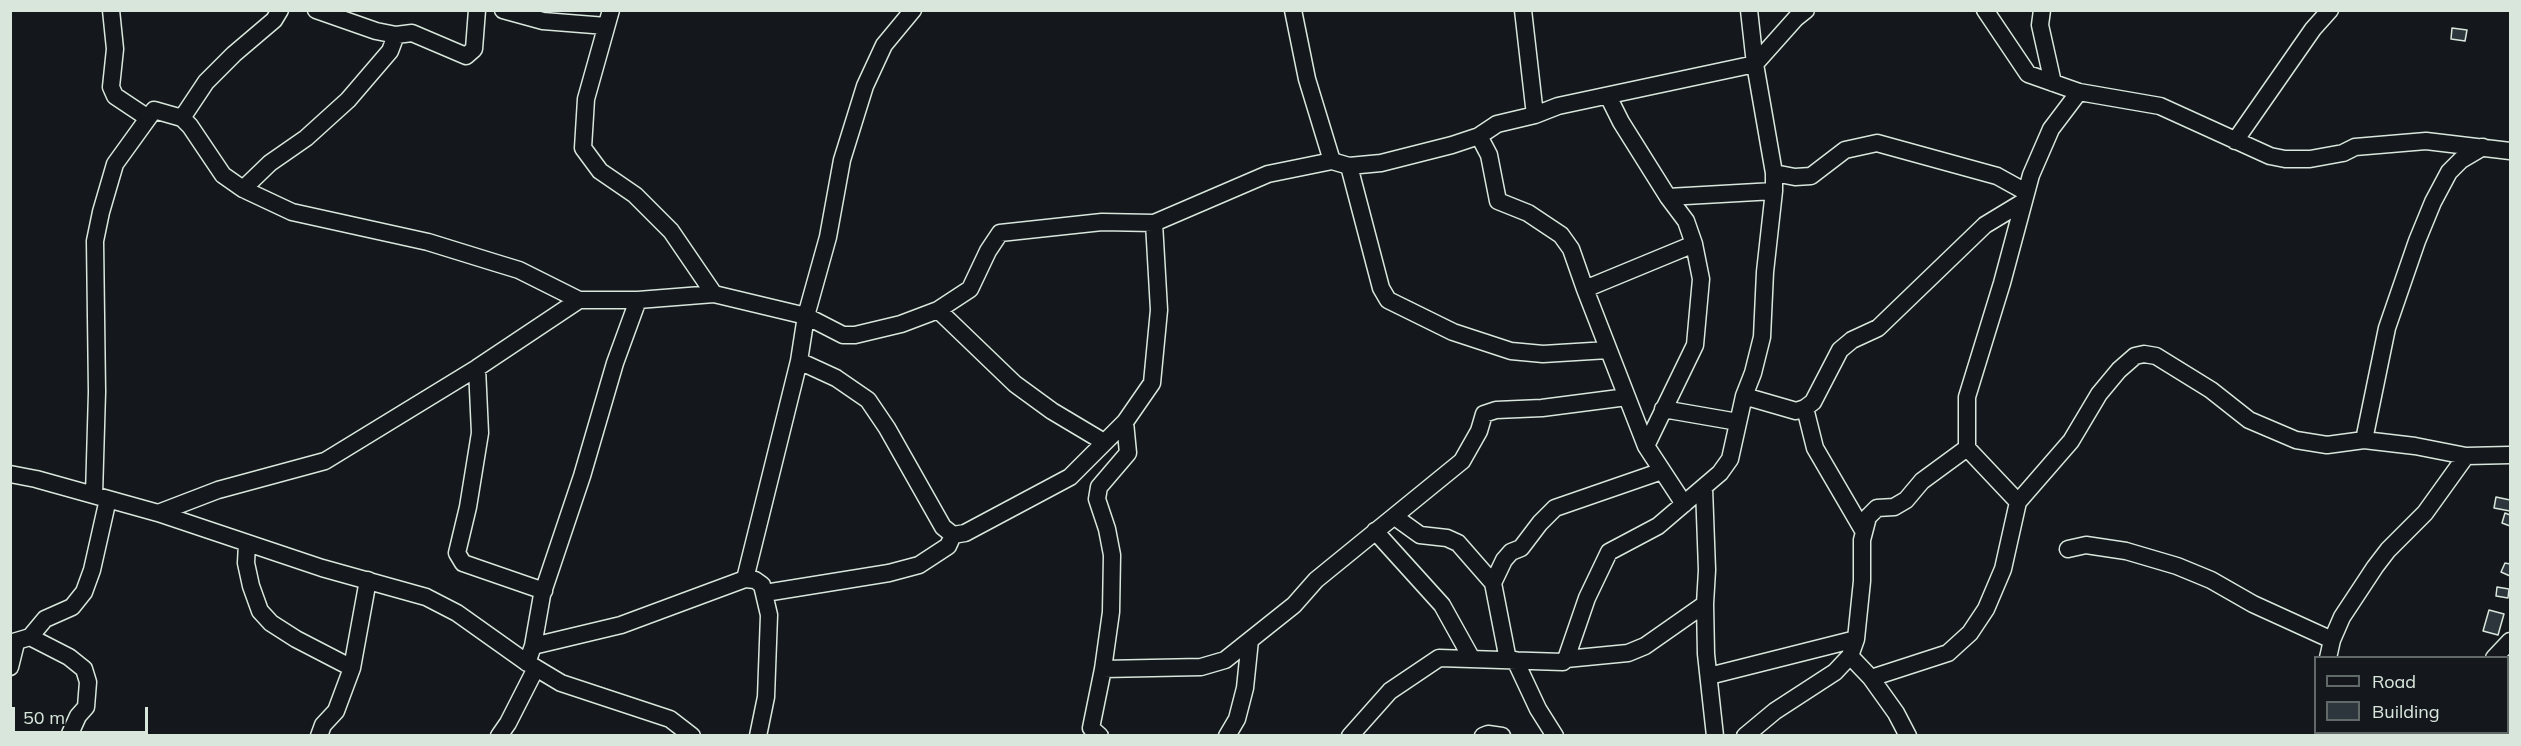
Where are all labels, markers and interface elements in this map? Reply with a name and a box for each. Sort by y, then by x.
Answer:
legend [2314,656,2509,734]
text: Road [2372,670,2416,693]
scale bar [15,695,152,733]
text: Building [2372,700,2440,723]
text: 50 m [23,706,65,729]

